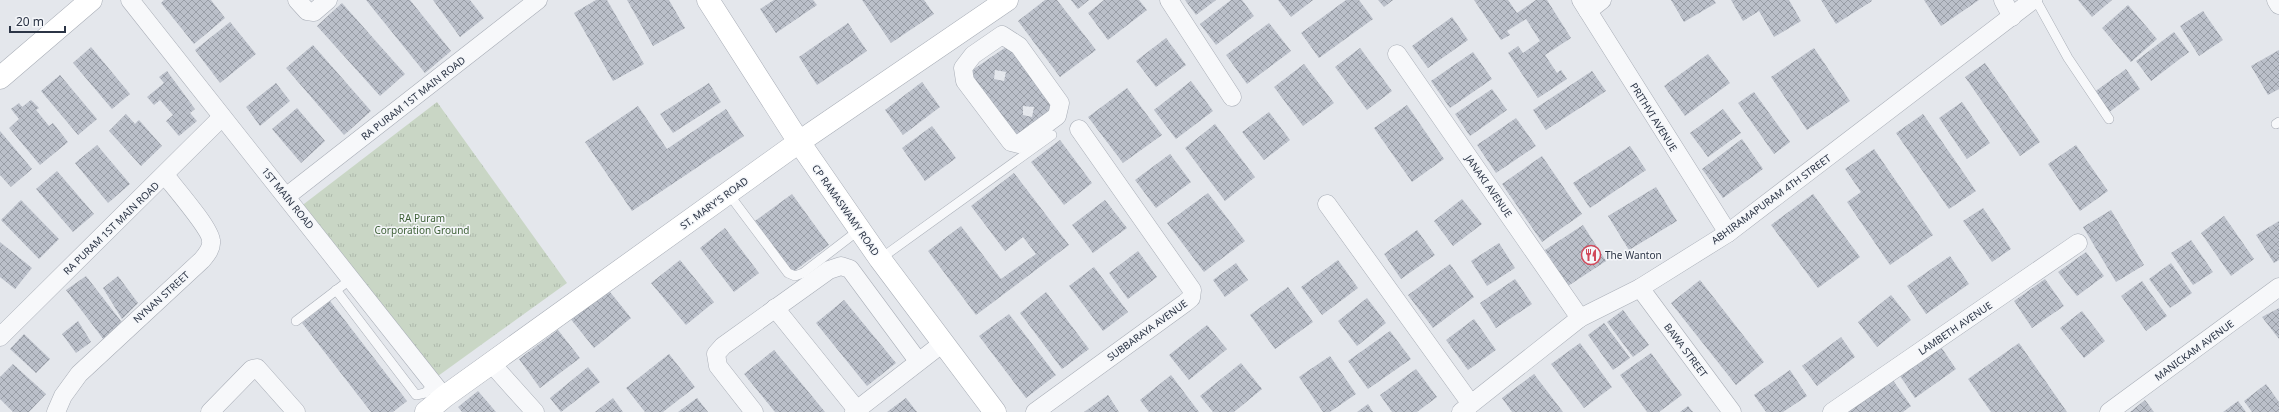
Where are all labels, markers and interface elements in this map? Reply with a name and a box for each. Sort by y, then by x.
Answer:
scale bar [10,8,65,34]
text: 20 m [16,13,44,30]
street label: RA PURAM 1ST MAIN ROAD [358,53,468,143]
street label: PRITHVI AVENUE [1627,80,1681,154]
street label: JANAKI AVENUE [1462,151,1516,220]
street label: ABHIRAMAPURAM 4TH STREET [1708,151,1834,247]
street label: CP RAMASWAMY ROAD [809,161,883,259]
street label: 1ST MAIN ROAD [259,164,317,232]
street label: ST. MARY'S ROAD [677,174,751,232]
street label: RA PURAM 1ST MAIN ROAD [60,178,162,278]
park label: RA Puram Corporation Ground [374,211,470,237]
restaurant icon: The Wanton [1580,244,1602,266]
place label: The Wanton [1605,248,1662,262]
street label: NYNAN STREET [130,268,193,326]
street label: SUBBARAYA AVENUE [1104,296,1190,364]
street label: LAMBETH AVENUE [1915,298,1995,358]
street label: MANICKAM AVENUE [2151,316,2237,384]
street label: BAWA STREET [1661,320,1711,380]

